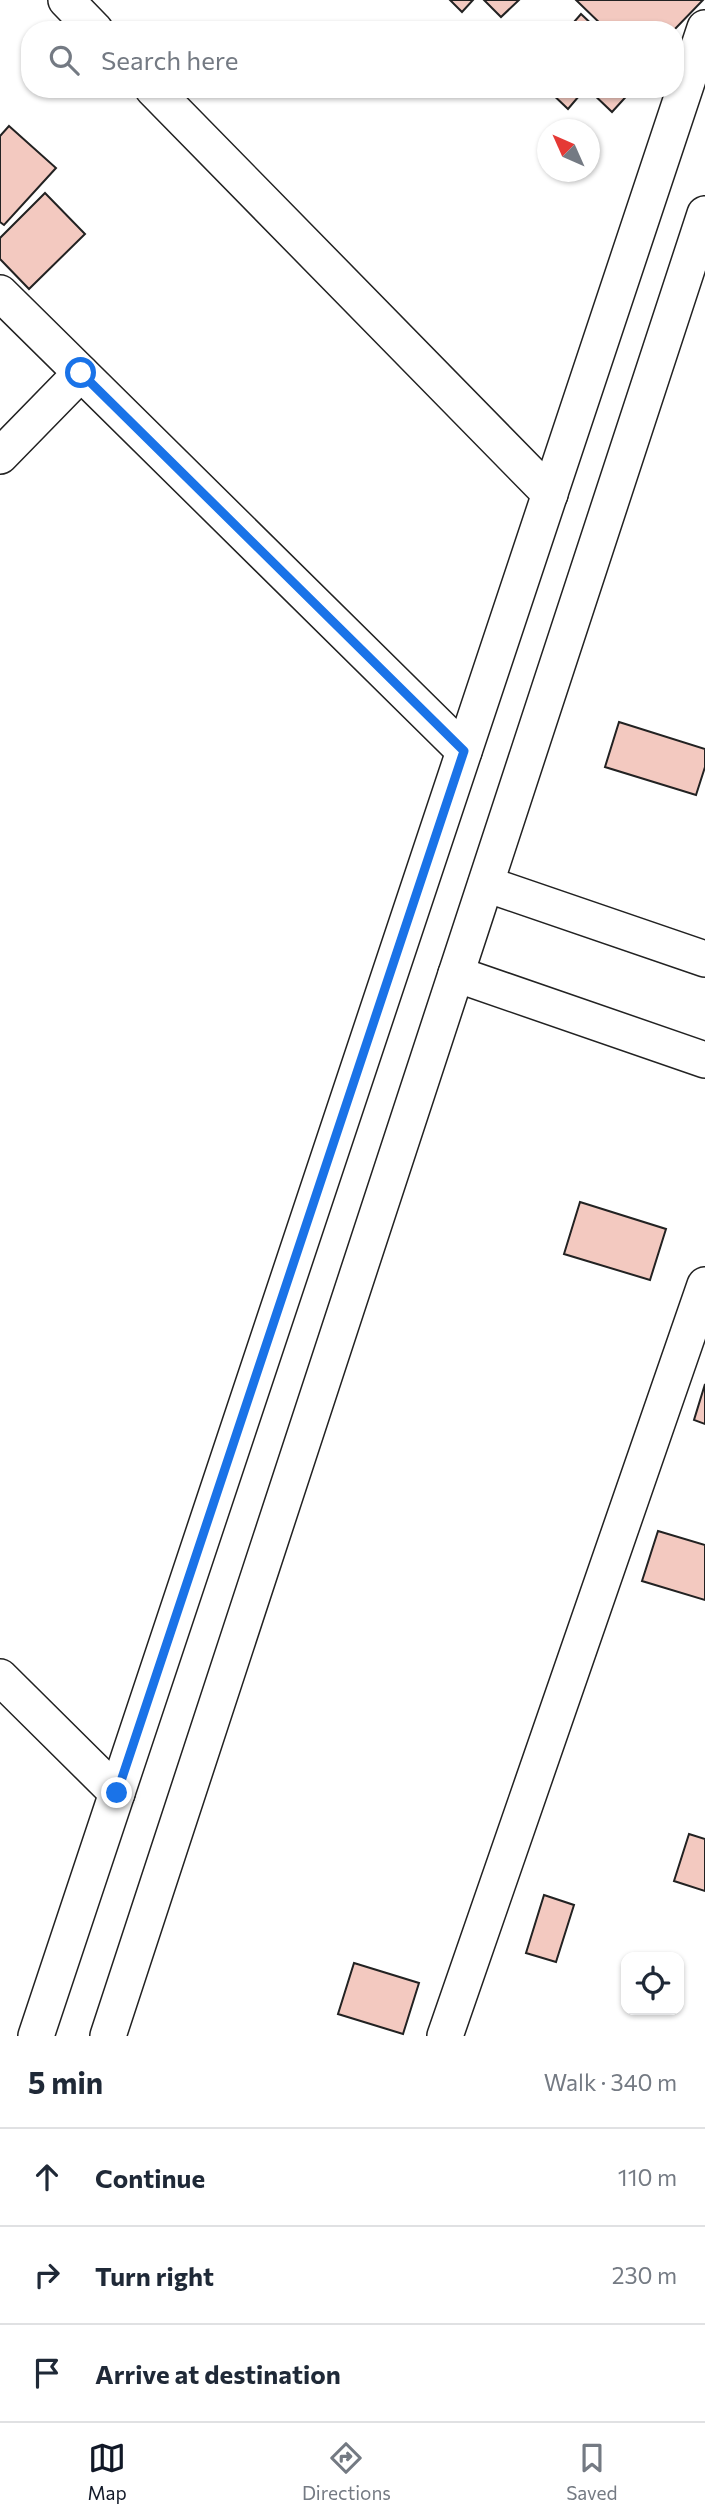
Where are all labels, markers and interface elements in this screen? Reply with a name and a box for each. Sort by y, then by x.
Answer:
search box [21,21,684,98]
icon: search [45,41,83,79]
text: Search here [101,44,239,75]
north arrow [537,119,600,182]
route start [65,357,96,388]
route end [101,1777,132,1808]
map controls [621,1952,684,2015]
button: locate [621,1952,684,2015]
text: 5 min [28,2063,103,2100]
text: Walk · 340 m [544,2068,677,2096]
icon: ahead [28,2158,66,2196]
text: Continue [95,2162,205,2193]
text: 110 m [618,2163,677,2191]
icon: right [28,2256,66,2294]
text: Turn right [95,2260,214,2291]
text: 230 m [612,2261,677,2289]
icon: arrive [28,2354,66,2392]
text: Arrive at destination [95,2358,341,2389]
tab: Map [88,2439,127,2504]
tab: Directions [302,2439,391,2504]
tab: Saved [566,2439,617,2504]

